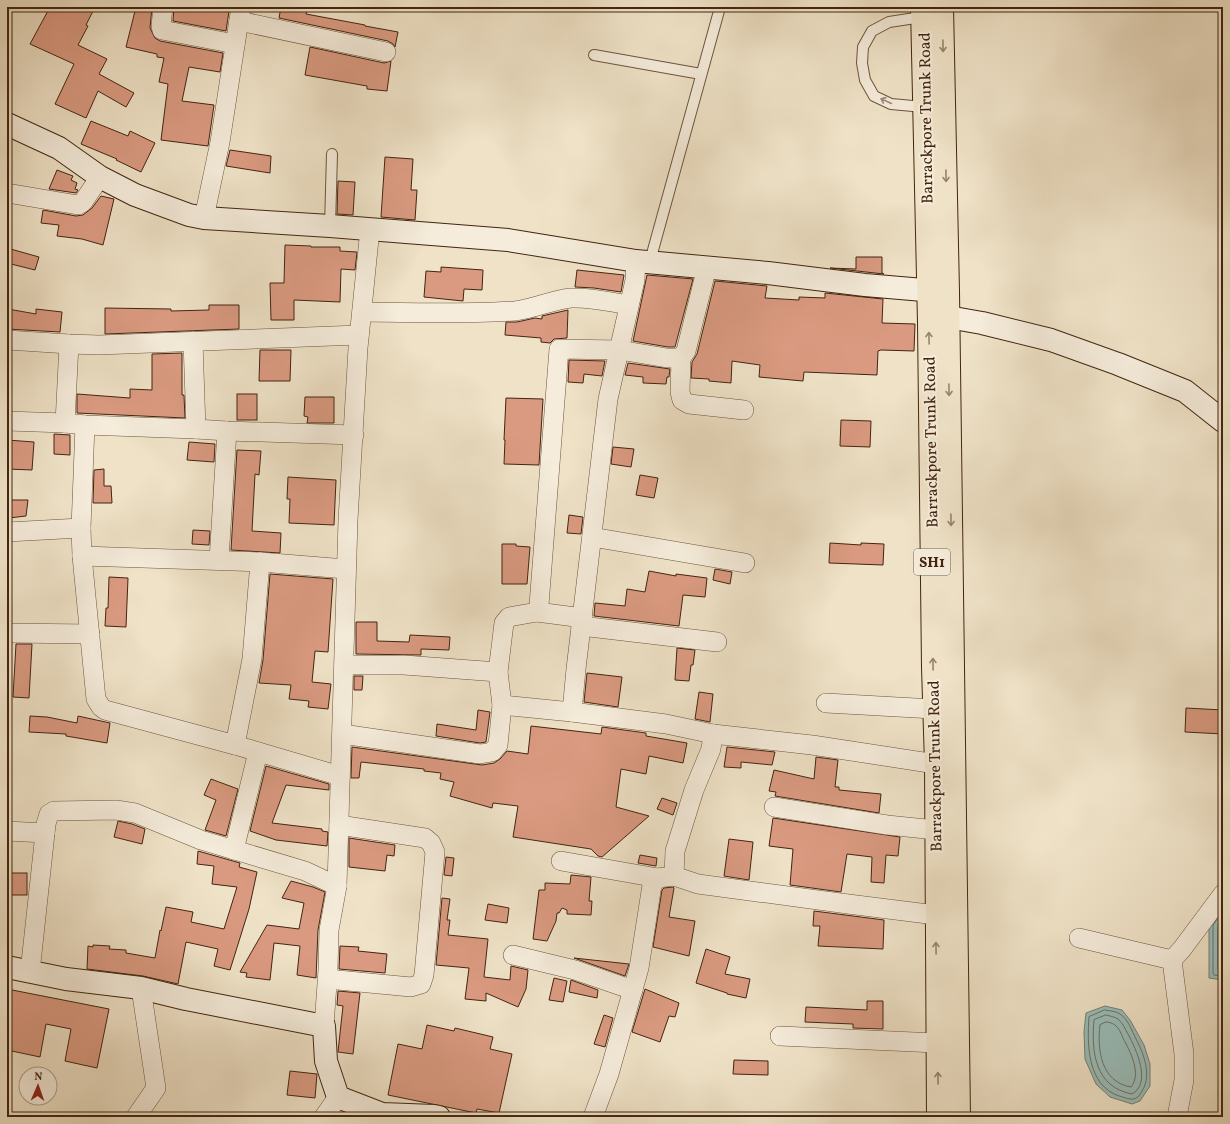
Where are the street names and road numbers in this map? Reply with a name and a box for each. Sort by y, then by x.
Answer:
street label: Barrackpore Trunk Road [915,32,939,204]
street label: Barrackpore Trunk Road [920,356,944,528]
road number: SH1 [914,549,950,575]
street label: Barrackpore Trunk Road [924,680,948,852]

